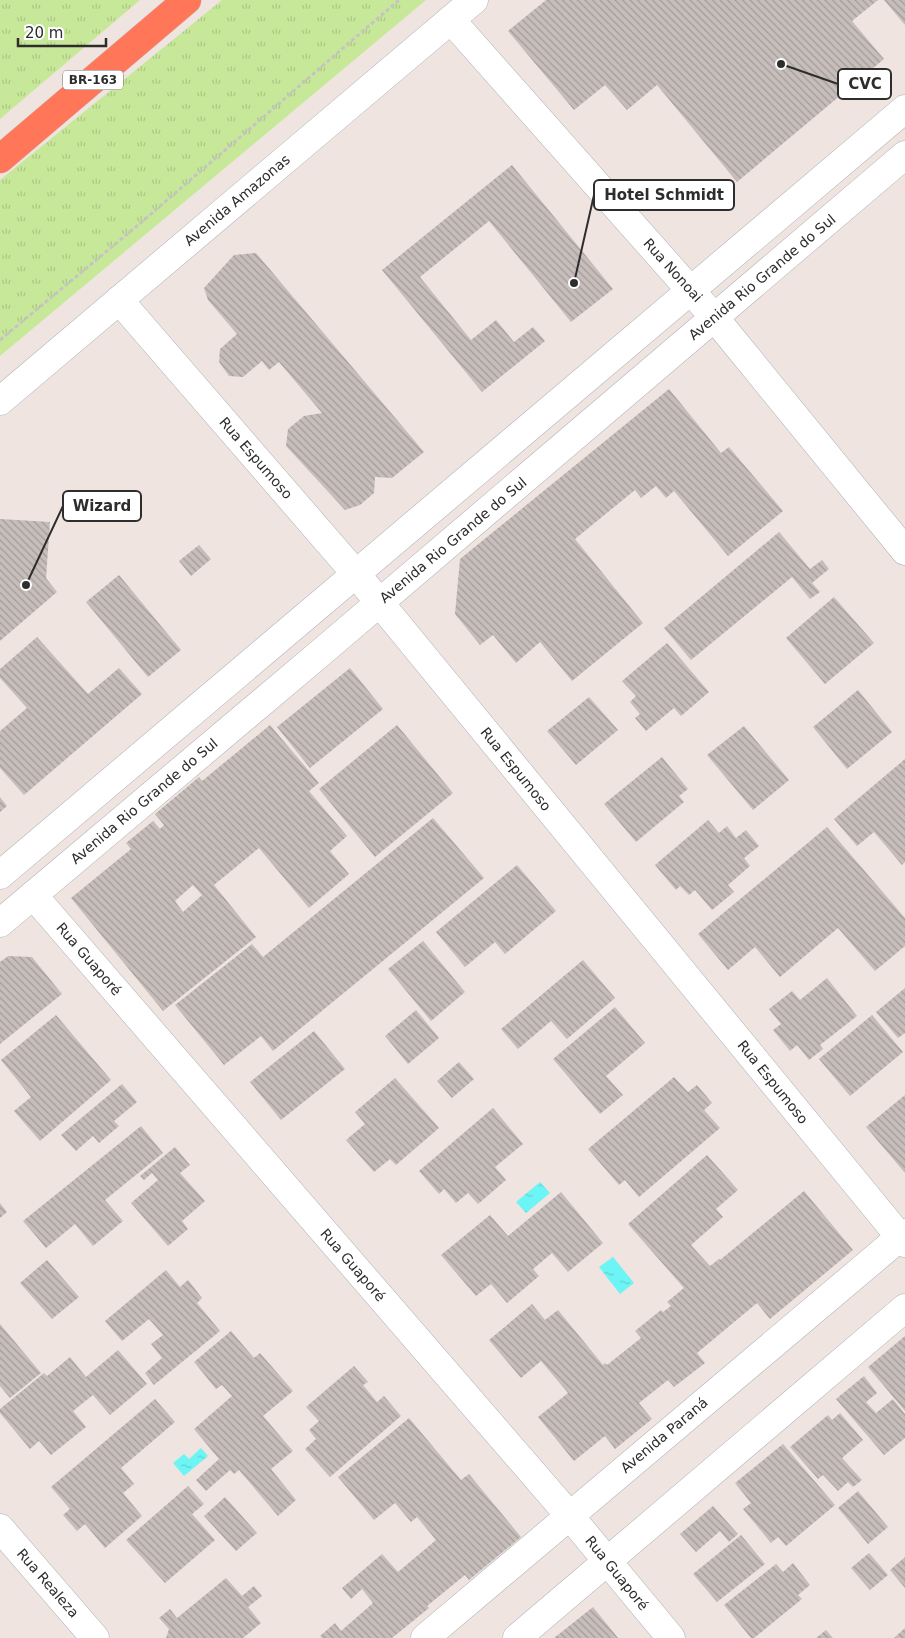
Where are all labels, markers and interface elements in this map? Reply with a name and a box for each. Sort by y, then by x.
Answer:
scale bar [18,15,105,47]
text: 20 m [25,24,63,42]
callout: CVC [838,69,891,99]
road number: BR-163 [63,70,123,90]
text: CVC [848,75,882,93]
street label: Avenida Amazonas [181,151,293,249]
callout: Hotel Schmidt [594,180,734,210]
text: Hotel Schmidt [604,186,724,204]
street label: Avenida Rio Grande do Sul [685,211,839,343]
street label: Rua Nonoai [640,235,706,305]
street label: Rua Espumoso [216,414,296,502]
street label: Avenida Rio Grande do Sul [376,474,530,606]
callout: Wizard [63,491,141,521]
text: Wizard [73,497,131,515]
street label: Rua Espumoso [477,724,555,814]
street label: Avenida Rio Grande do Sul [67,735,221,867]
street label: Rua Guaporé [53,919,125,999]
street label: Rua Espumoso [734,1037,812,1127]
street label: Rua Guaporé [317,1225,389,1305]
street label: Avenida Paraná [617,1394,711,1476]
street label: Rua Guaporé [582,1533,652,1613]
street label: Rua Realeza [14,1545,82,1621]

